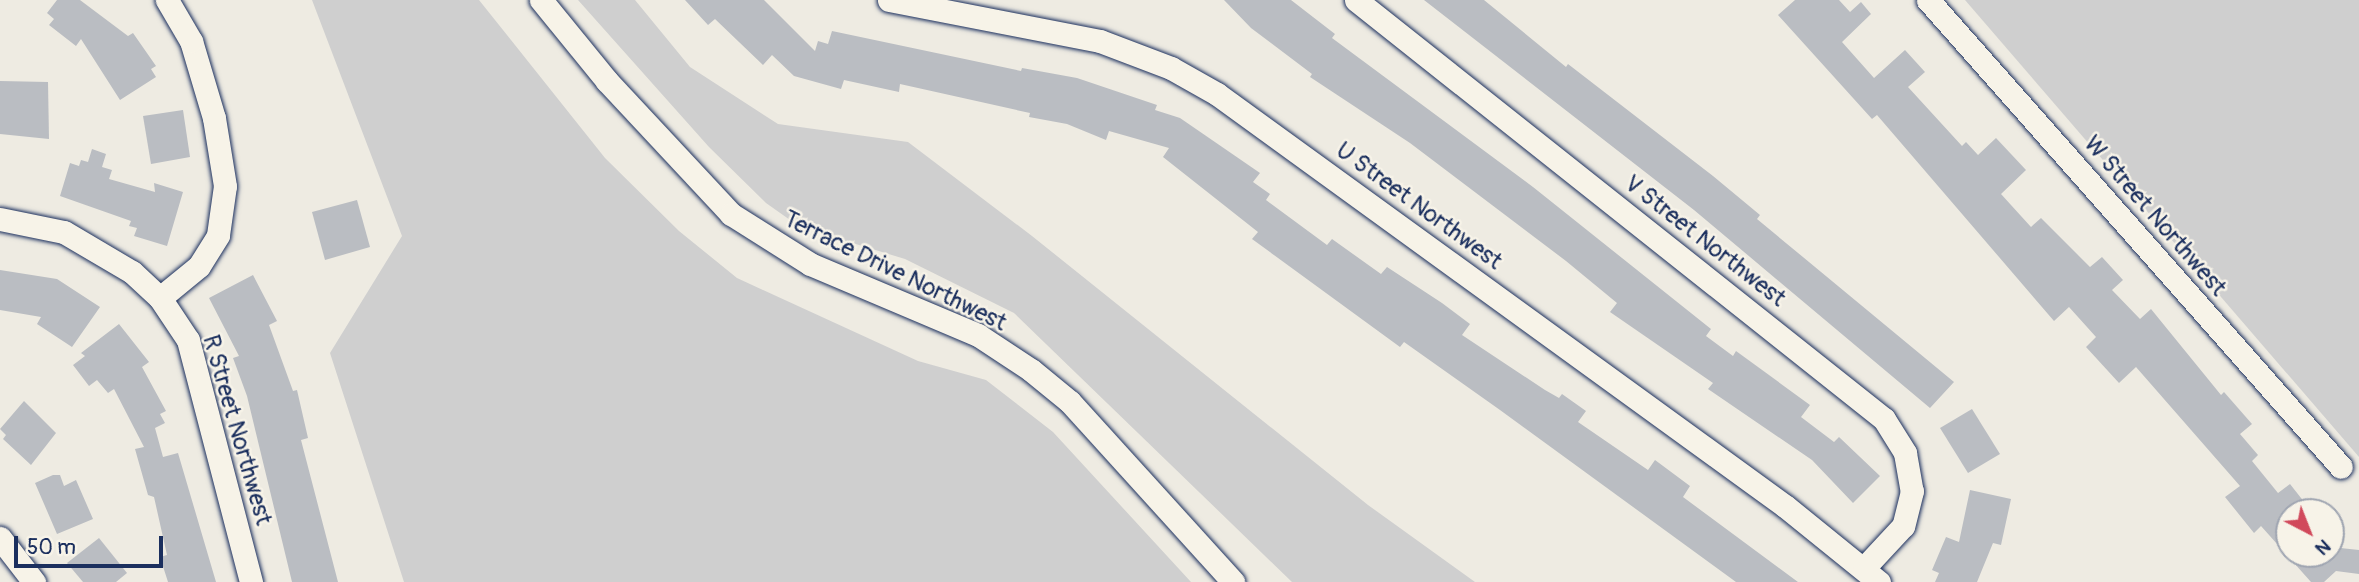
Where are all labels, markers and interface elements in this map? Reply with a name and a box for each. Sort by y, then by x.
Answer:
street label: W Street Northwest [2078,130,2232,302]
street label: U Street Northwest [1330,136,1508,276]
street label: V Street Northwest [1619,169,1791,313]
street label: Terrace Drive Northwest [779,204,1011,338]
street label: R Street Northwest [196,332,278,528]
north arrow [2275,498,2345,568]
scale bar [18,522,166,566]
text: 50 m [27,534,76,561]
text: N [2310,534,2336,560]

